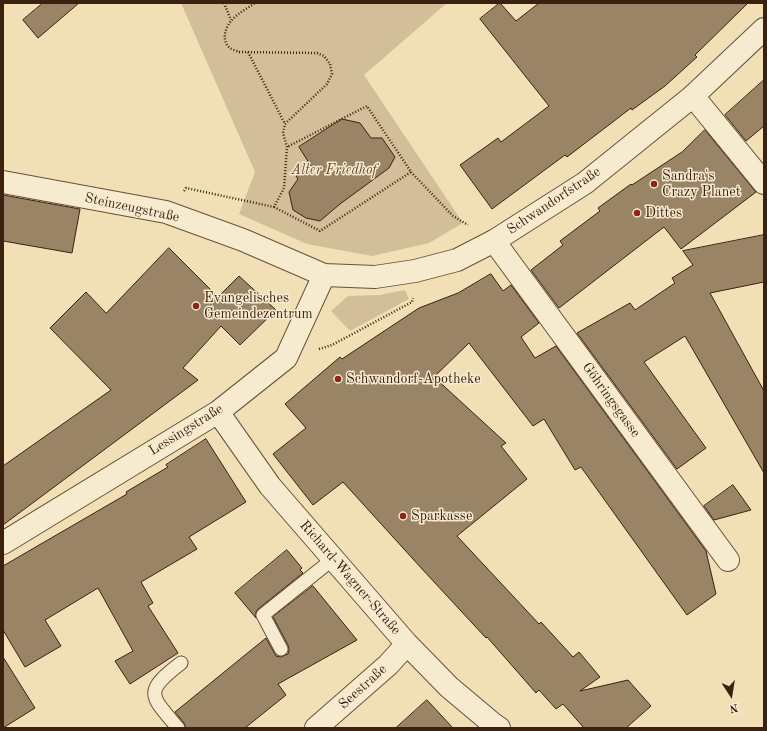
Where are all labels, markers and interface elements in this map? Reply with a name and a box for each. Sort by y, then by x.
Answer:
park label: Alter Friedhof [291,162,377,178]
street label: Schwandorfstraße [504,163,604,239]
place label: Sandra's Crazy Planet [662,168,741,200]
marker: Sandra's Crazy Planet [649,179,659,189]
street label: Steinzeugstraße [83,190,181,226]
place label: Dittes [645,205,682,221]
marker: Dittes [632,208,642,218]
place label: Evangelisches Gemeindezentrum [204,290,313,322]
marker: Evangelisches Gemeindezentrum [191,301,201,311]
street label: Göhringsgasse [578,359,644,441]
place label: Schwandorf-Apotheke [346,371,481,387]
marker: Schwandorf-Apotheke [333,374,343,384]
street label: Lessingstraße [146,401,226,459]
place label: Sparkasse [411,508,472,524]
marker: Sparkasse [398,511,408,521]
street label: Richard-Wagner-Straße [296,517,404,639]
street label: Seestraße [335,661,391,713]
north arrow [711,675,751,715]
text: N [728,701,739,713]

